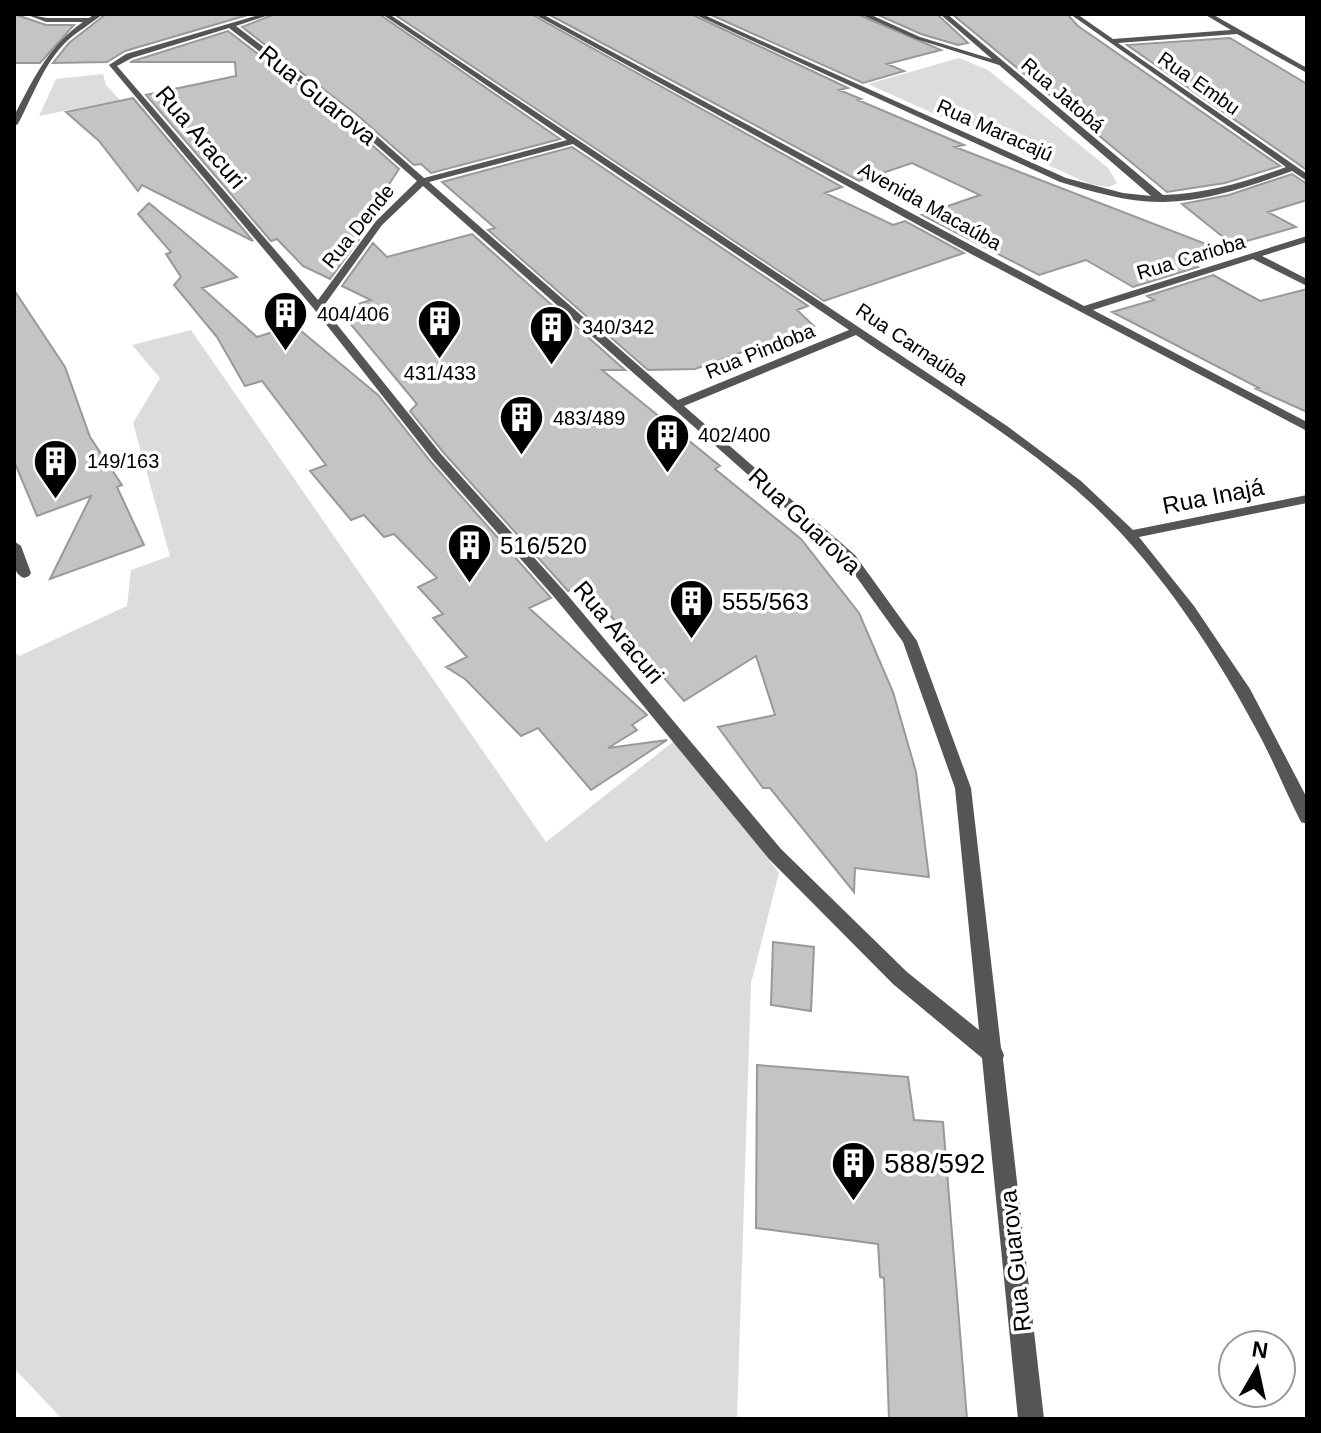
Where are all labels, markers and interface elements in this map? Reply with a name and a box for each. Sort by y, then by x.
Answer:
street label: Rua Guarova [254,40,382,151]
street label: Rua Embu [1154,47,1244,119]
street label: Rua Jatobá [1017,53,1109,137]
street label: Rua Aracuri [150,80,252,194]
street label: Rua Maracajú [934,95,1056,165]
street label: Avenida Macaúba [855,158,1006,255]
street label: Rua Dende [318,180,398,272]
street label: Rua Carioba [1134,230,1249,284]
building icon: 404/406 [262,290,310,353]
building icon: 431/433 [416,297,464,360]
street label: Rua Carnaúba [852,299,973,390]
place label: 404/406 [317,303,389,325]
building icon: 340/342 [527,303,575,366]
place label: 340/342 [582,316,654,338]
street label: Rua Pindoba [702,319,819,383]
place label: 431/433 [404,362,476,384]
building icon: 483/489 [498,394,546,457]
place label: 483/489 [553,407,625,429]
building icon: 402/400 [643,411,691,474]
place label: 402/400 [698,424,770,446]
building icon: 149/163 [32,437,80,500]
place label: 149/163 [87,450,159,472]
street label: Rua Guarova [744,462,867,580]
street label: Rua Inajá [1160,473,1267,519]
building icon: 516/520 [445,521,493,584]
place label: 516/520 [500,532,587,559]
street label: Rua Aracuri [568,575,670,689]
building icon: 555/563 [667,577,715,640]
place label: 555/563 [722,588,809,615]
building icon: 588/592 [829,1139,877,1202]
place label: 588/592 [884,1148,985,1179]
street label: Rua Guarova [994,1188,1036,1333]
north arrow [1217,1329,1297,1409]
text: N [1250,1336,1270,1363]

